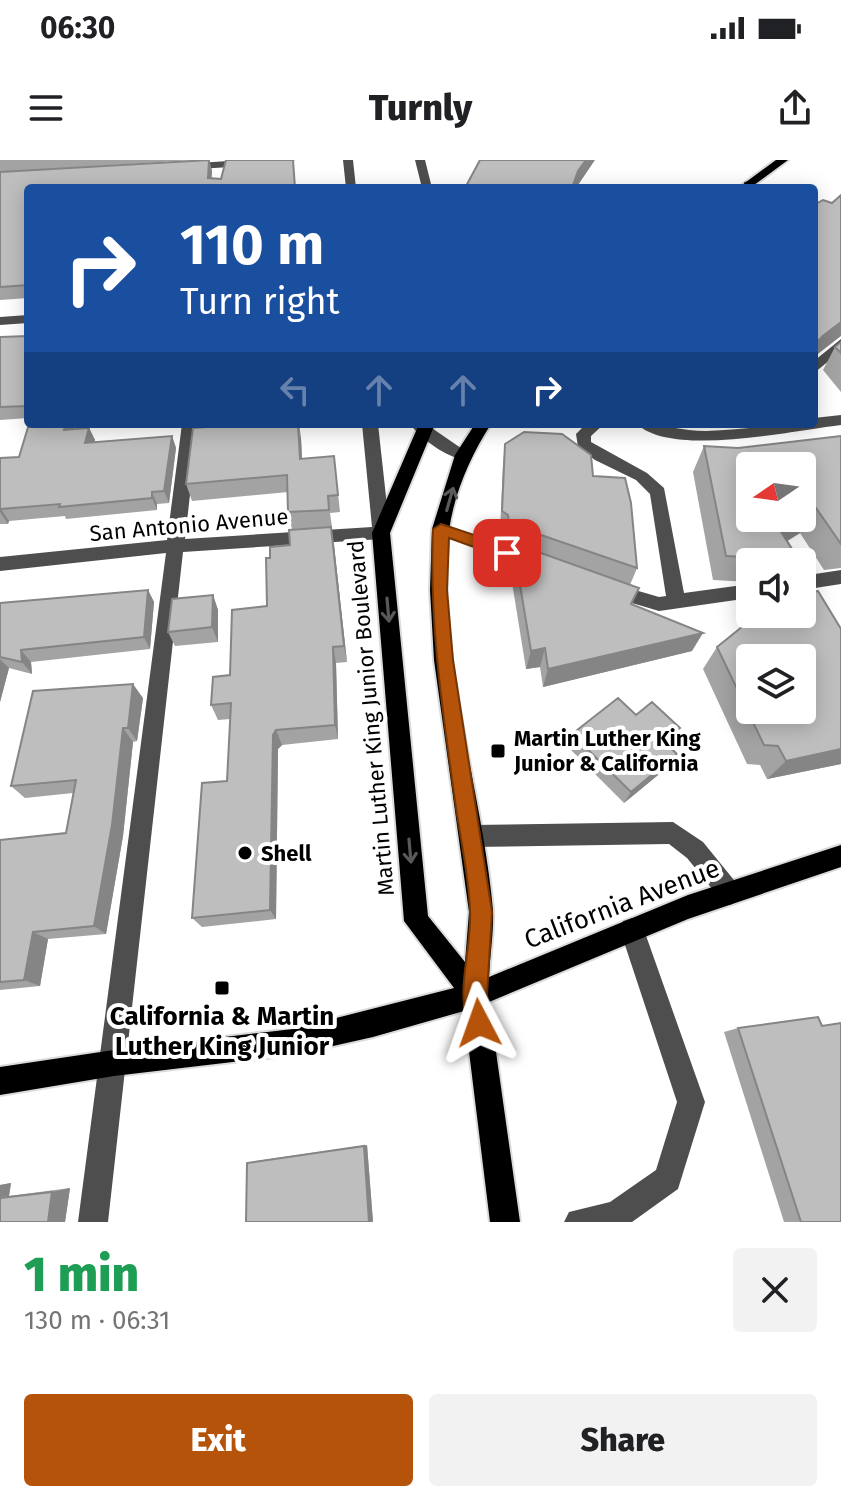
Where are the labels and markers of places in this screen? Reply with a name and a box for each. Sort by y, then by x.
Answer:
pin [473,519,541,587]
place label: Martin Luther King Junior & California [513,725,702,777]
marker: Martin Luther King Junior & California [489,742,507,760]
place label: Shell [261,840,312,867]
marker: Shell [236,844,254,862]
marker: California & Martin Luther King Junior [213,979,231,997]
place label: California & Martin Luther King Junior [110,1001,334,1062]

